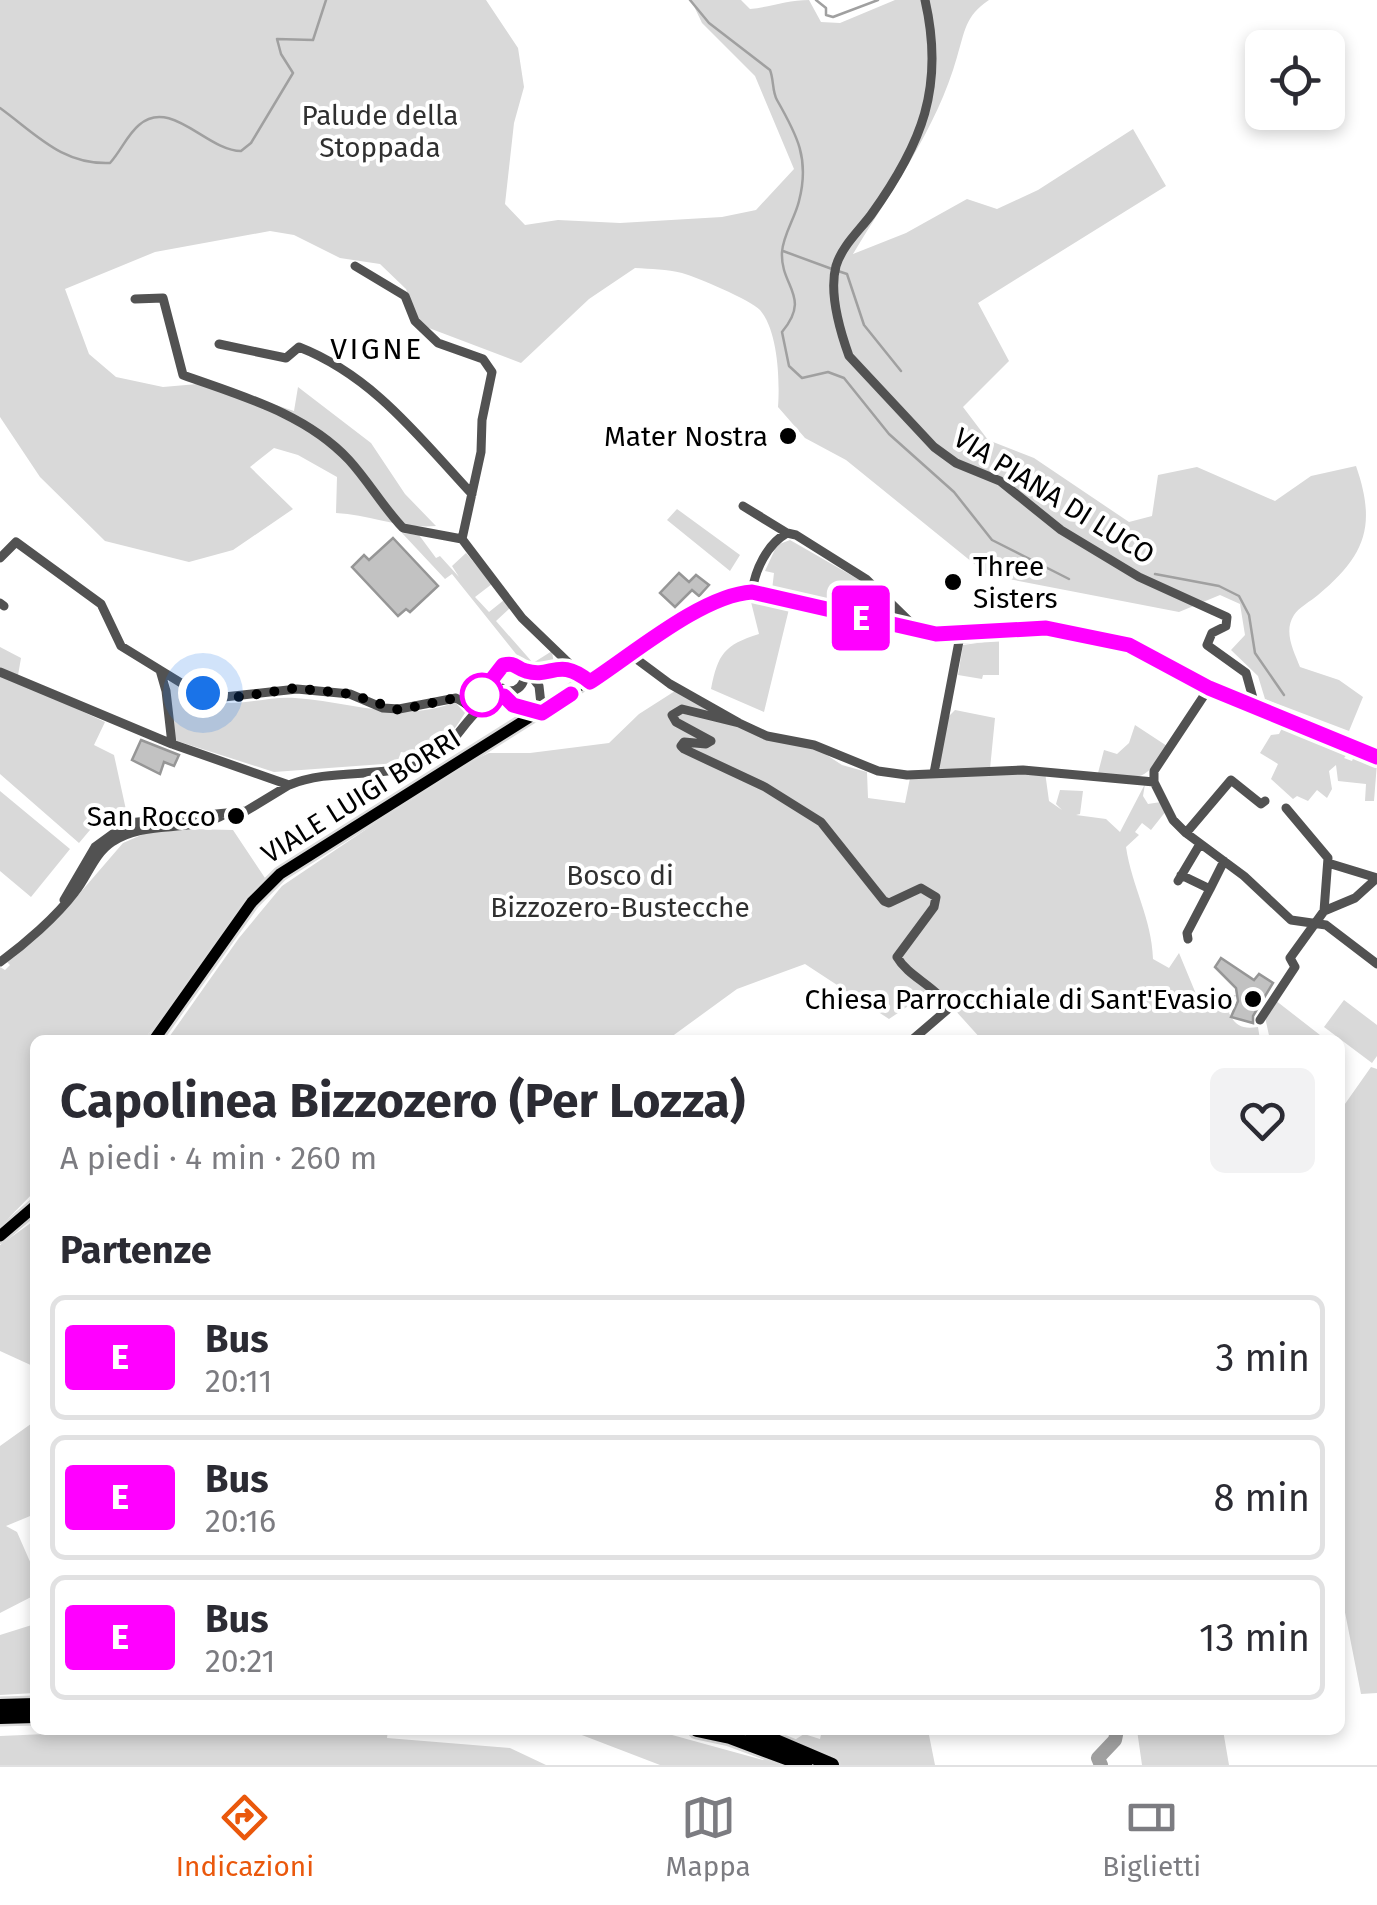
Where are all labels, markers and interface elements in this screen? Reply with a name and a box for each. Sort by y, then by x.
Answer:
map controls [1245,30,1345,130]
button: locate [1245,30,1345,130]
park label: Palude della Stoppada [301,99,459,164]
district label: VIGNE [330,331,424,367]
place label: Mater Nostra [604,420,768,453]
street label: VIA PIANA DI LUCO [948,421,1160,571]
marker: Mater Nostra [777,425,799,447]
place label: Three Sisters [973,550,1058,615]
marker: Three Sisters [942,571,964,593]
line badge: E [828,586,894,650]
text: E [852,597,870,639]
your location [178,668,228,718]
unlabelled marker [461,674,503,716]
street label: VIALE LUIGI BORRI [256,722,466,870]
place label: San Rocco [87,800,216,833]
marker: San Rocco [225,805,247,827]
park label: Bosco di Bizzozero-Bustecche [490,859,750,924]
place label: Chiesa Parrocchiale di Sant'Evasio [804,983,1233,1016]
marker: Chiesa Parrocchiale di Sant'Evasio [1242,988,1264,1010]
button: heart [1210,1068,1315,1173]
text: Capolinea Bizzozero (Per Lozza) [60,1072,745,1130]
text: A piedi · 4 min · 260 m [60,1139,377,1177]
text: Partenze [60,1227,212,1273]
text: Bus [205,1316,269,1362]
text: 3 min [1215,1335,1310,1381]
text: E [111,1336,129,1378]
text: 20:11 [205,1362,272,1400]
text: Bus [205,1456,269,1502]
text: 8 min [1213,1475,1310,1521]
text: E [111,1476,129,1518]
text: 20:16 [205,1502,276,1540]
text: Bus [205,1596,269,1642]
text: 13 min [1199,1615,1310,1661]
text: E [111,1616,129,1658]
text: 20:21 [205,1642,275,1680]
tab: Indicazioni [176,1790,314,1883]
tab: Mappa [666,1790,751,1883]
tab: Biglietti [1102,1790,1201,1883]

